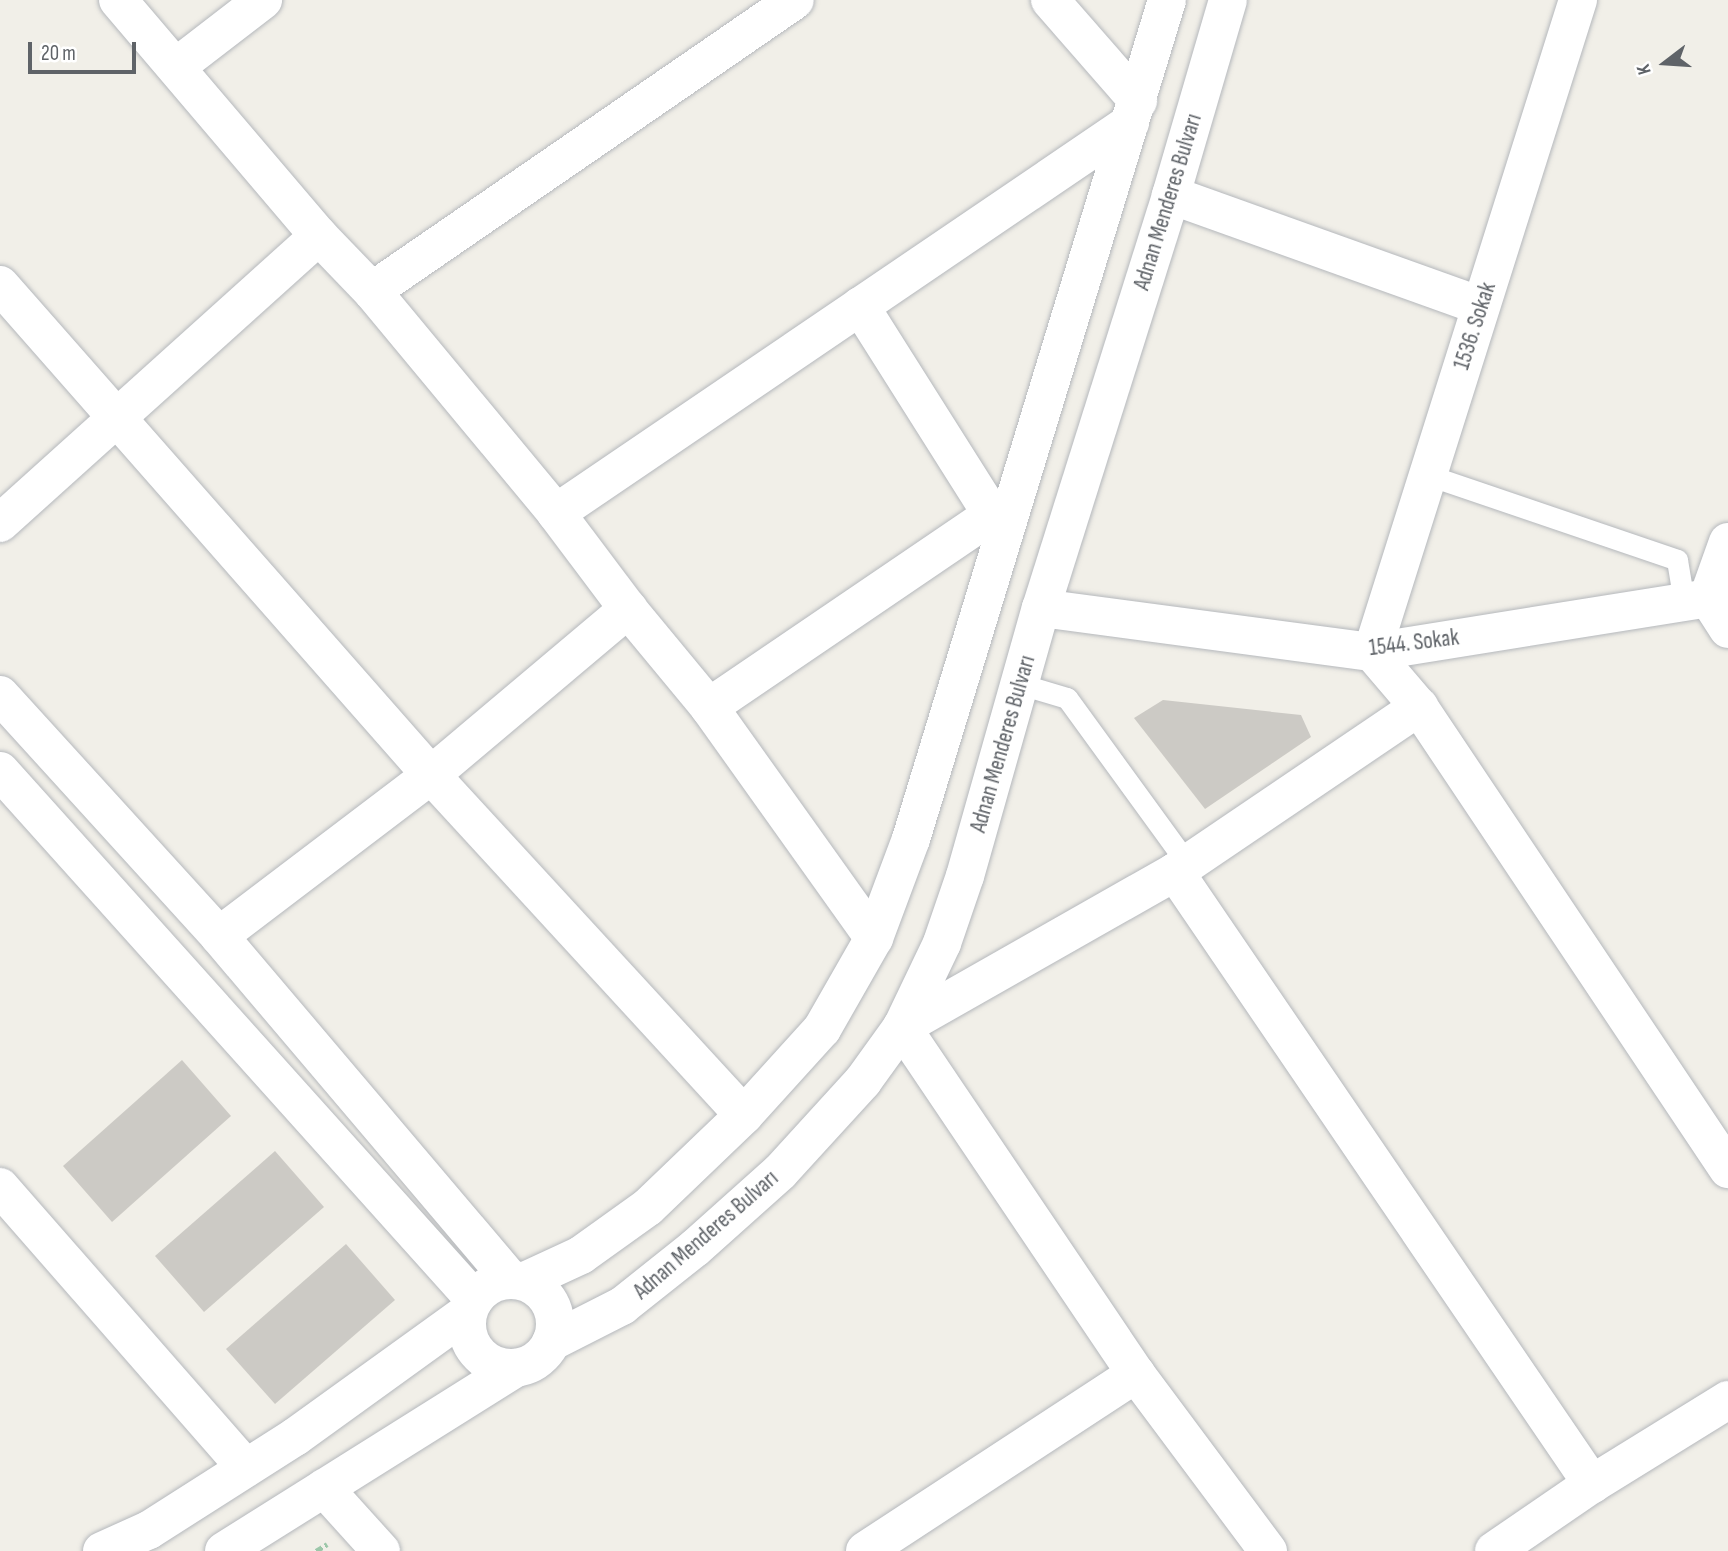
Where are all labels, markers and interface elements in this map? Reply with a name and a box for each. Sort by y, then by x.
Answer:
scale bar [32,28,140,72]
north arrow [1630,28,1700,98]
text: 20 m [41,41,76,66]
text: K [1632,61,1657,77]
street label: Adnan Menderes Bulvarı [1128,111,1208,293]
street label: 1536. Sokak [1448,279,1502,373]
street label: 1544. Sokak [1367,624,1461,662]
street label: Adnan Menderes Bulvarı [965,652,1041,836]
street label: Adnan Menderes Bulvarı [628,1165,784,1305]

